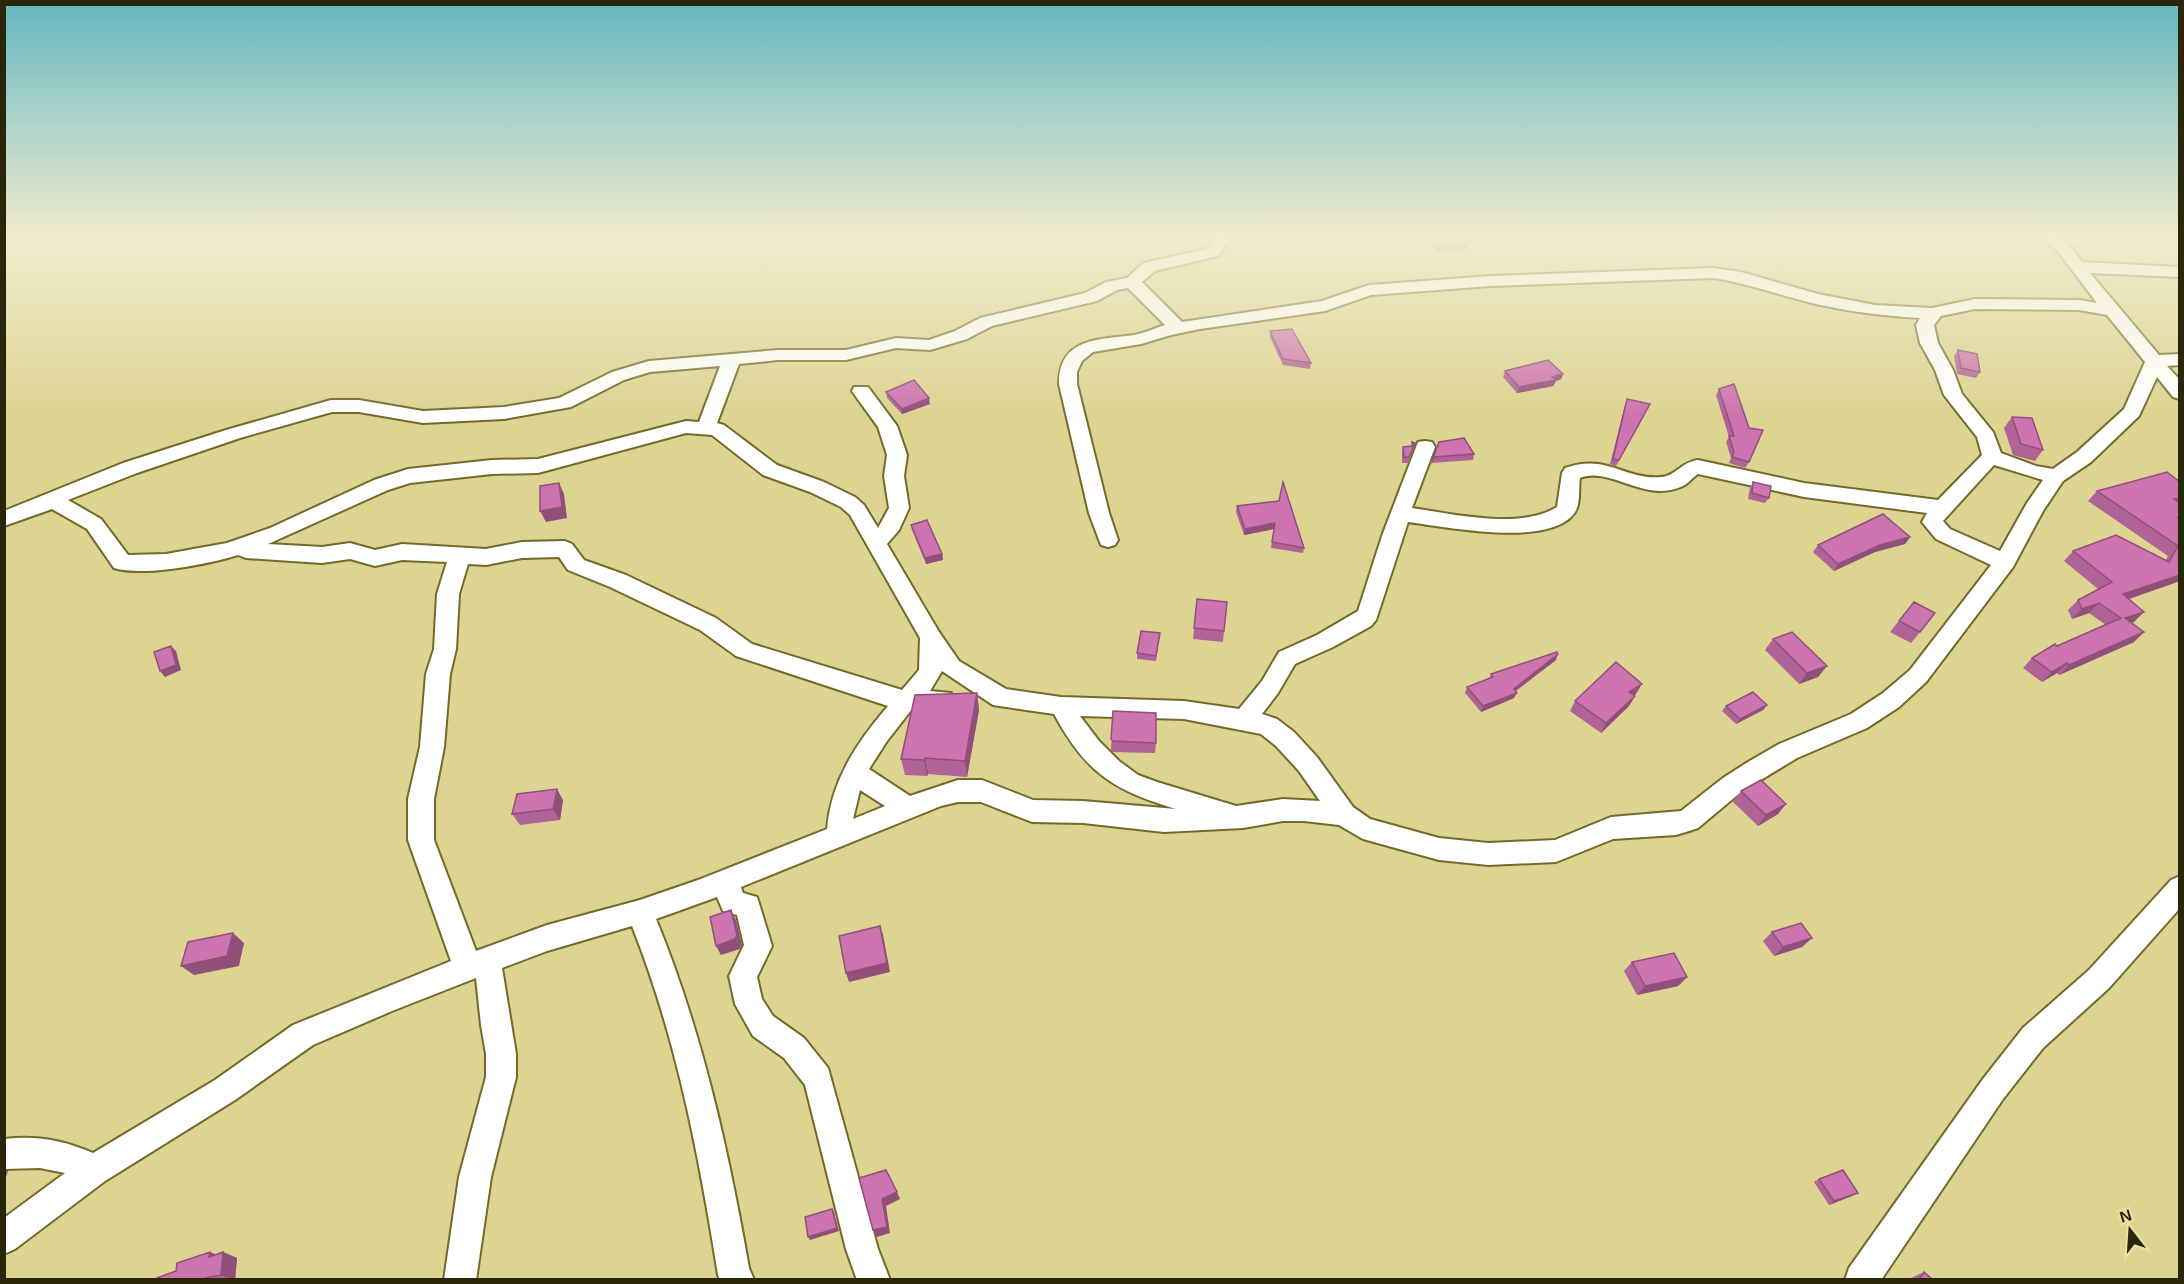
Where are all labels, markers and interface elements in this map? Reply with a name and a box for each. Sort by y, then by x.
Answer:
north arrow [2100,1200,2160,1260]
text: N [2118,1206,2134,1226]

